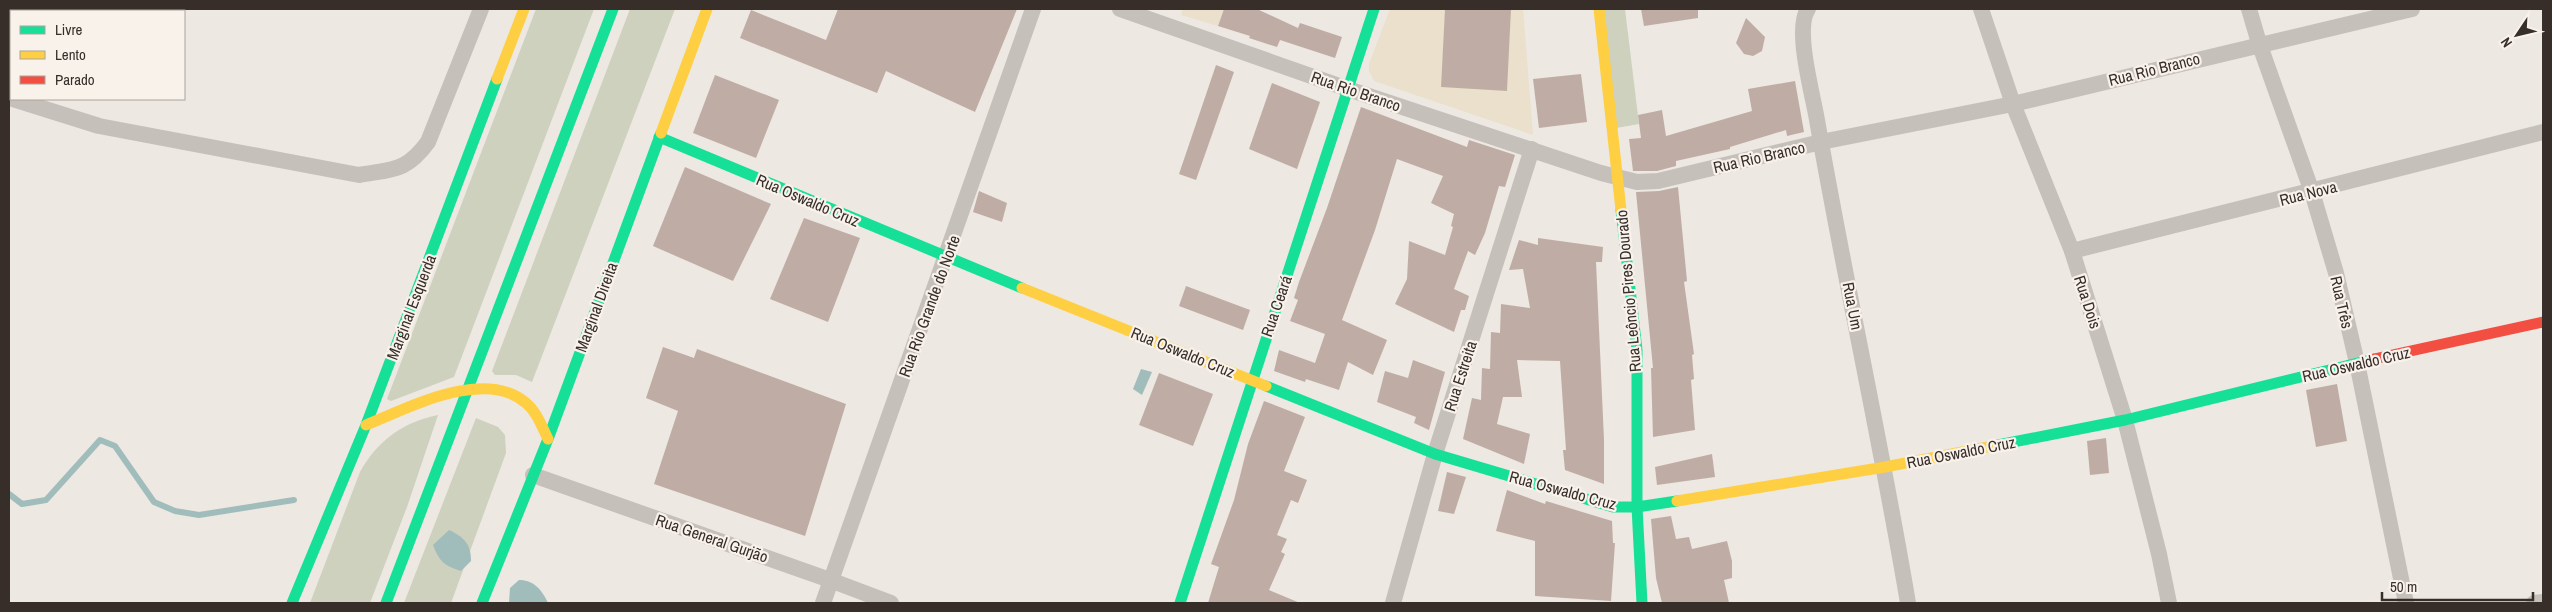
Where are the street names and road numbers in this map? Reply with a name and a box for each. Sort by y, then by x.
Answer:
street label: Rua Rio Branco [2106,47,2202,91]
street label: Rua Rio Branco [1308,65,1404,117]
street label: Rua Rio Branco [1711,136,1807,178]
street label: Rua Oswaldo Cruz [753,168,863,232]
street label: Rua Nova [2277,175,2340,211]
street label: Rua Leôncio Pires Dourado [1610,209,1646,373]
street label: Rua Rio Grande do Norte [893,232,965,380]
street label: Marginal Esquerda [381,251,441,363]
street label: Marginal Direita [570,258,623,355]
street label: Rua Ceará [1255,272,1297,340]
street label: Rua Dois [2069,273,2107,331]
street label: Rua Três [2325,274,2359,330]
street label: Rua Um [1838,280,1868,332]
street label: Rua Oswaldo Cruz [1128,321,1239,383]
street label: Rua Estreita [1438,337,1482,414]
street label: Rua Oswaldo Cruz [2300,341,2413,387]
street label: Rua Oswaldo Cruz [1905,431,2018,473]
street label: Rua Oswaldo Cruz [1507,465,1619,515]
street label: Rua General Gurjão [653,508,771,568]

